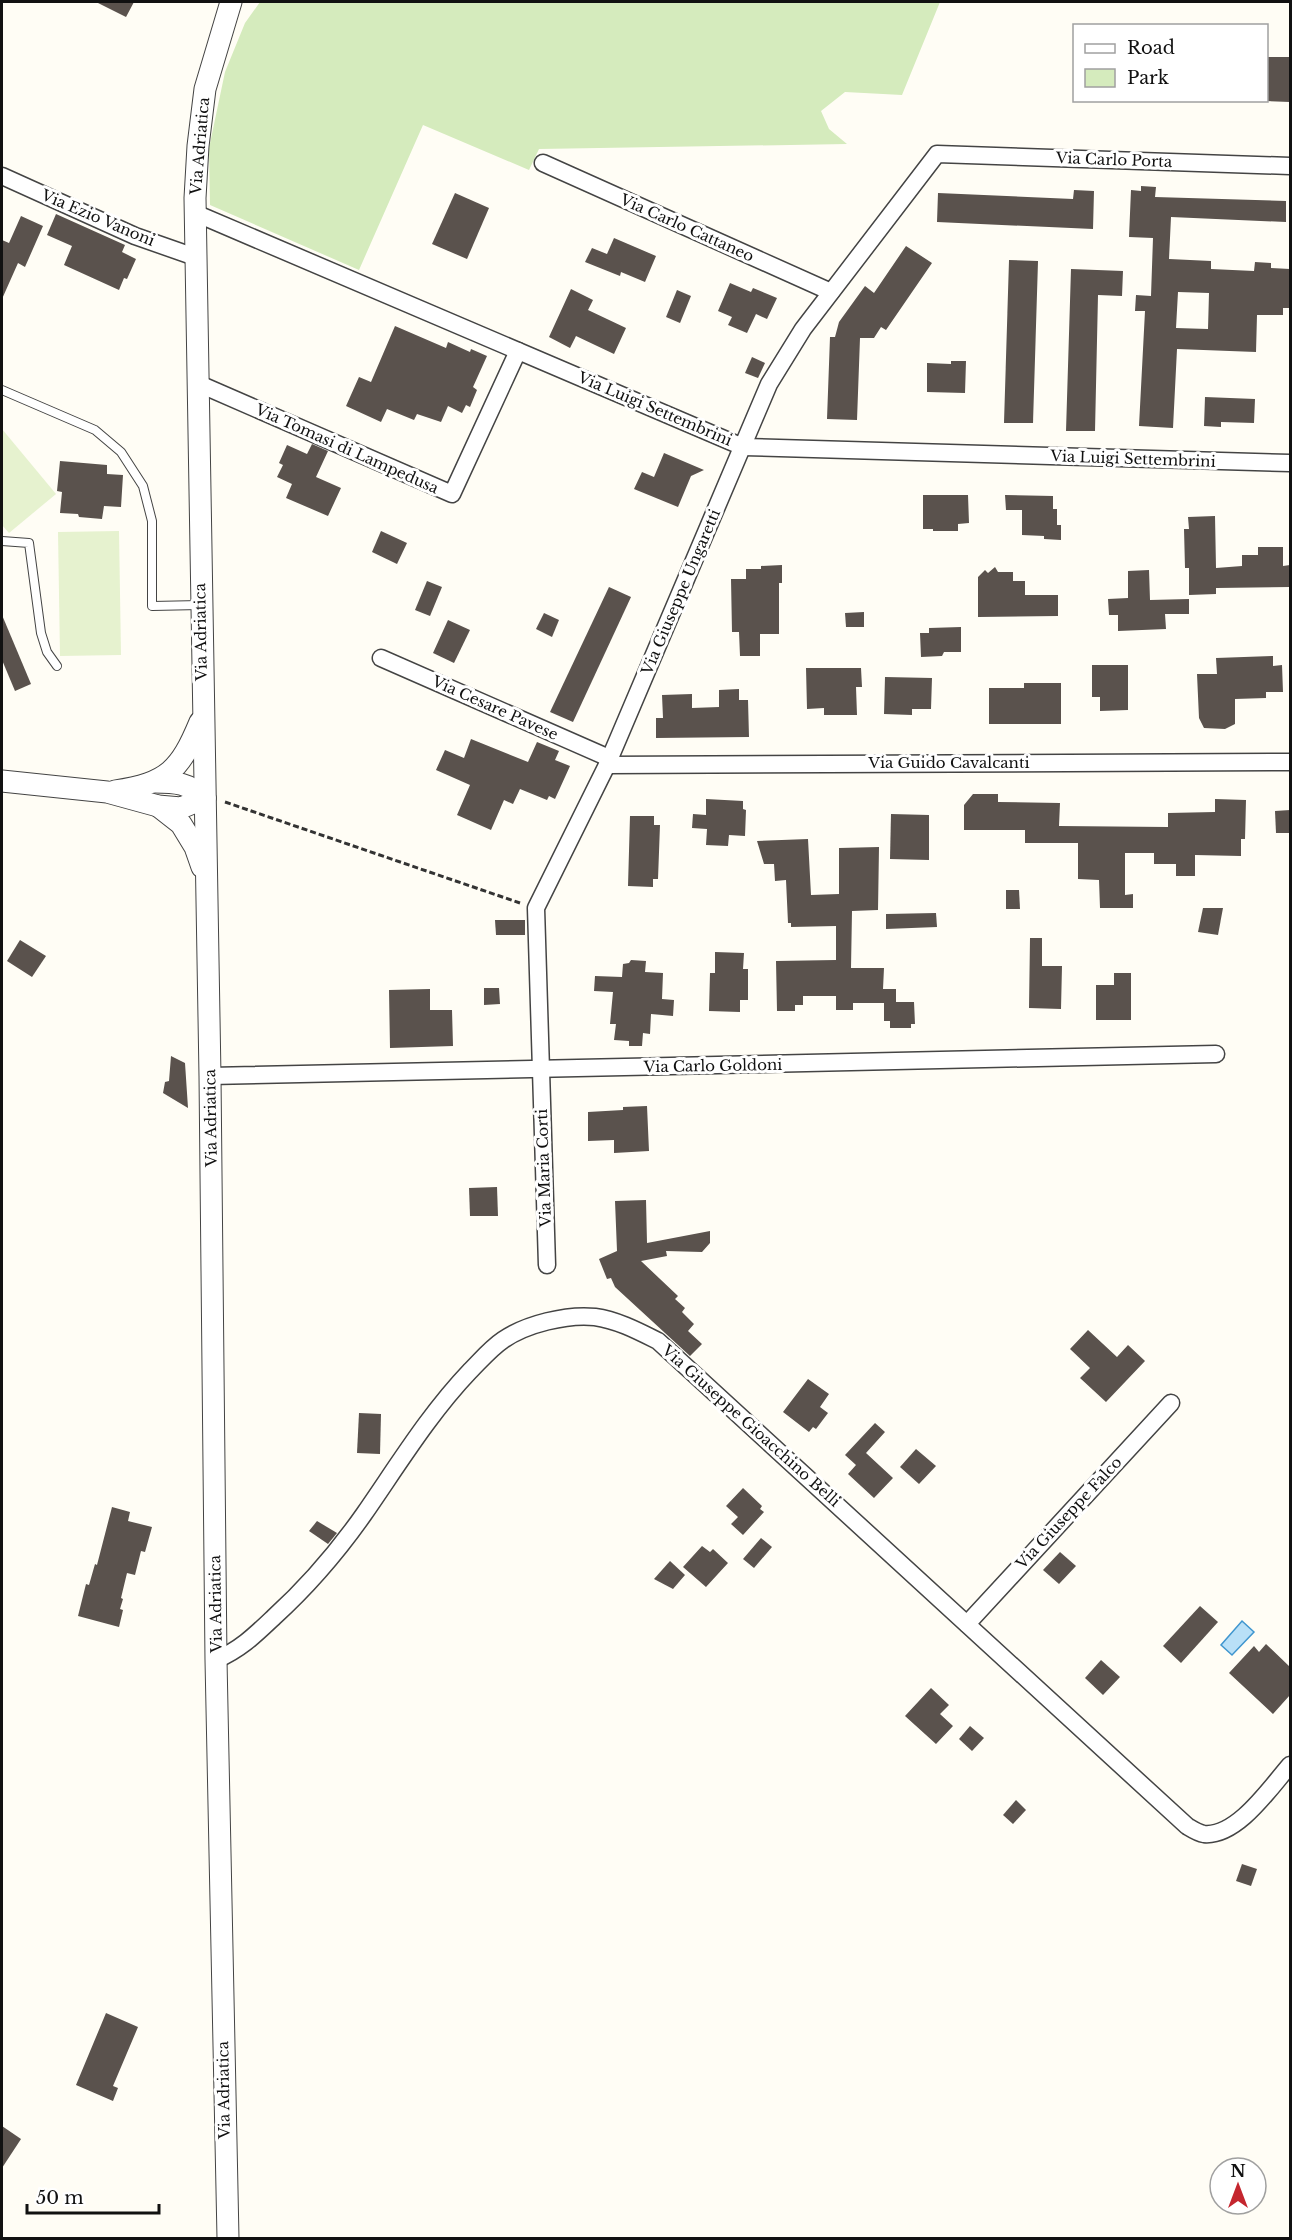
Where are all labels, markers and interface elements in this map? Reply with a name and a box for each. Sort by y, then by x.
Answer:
legend [1073,24,1268,102]
text: Road [1127,37,1175,59]
text: Park [1127,67,1169,89]
street label: Via Adriatica [186,96,213,196]
street label: Via Carlo Porta [1054,148,1173,171]
street label: Via Ezio Vanoni [38,185,158,250]
street label: Via Carlo Cattaneo [616,189,757,266]
street label: Via Luigi Settembrini [574,367,735,450]
street label: Via Tomasi di Lampedusa [252,399,442,498]
street label: Via Luigi Settembrini [1049,446,1216,471]
street label: Via Giuseppe Ungaretti [637,506,724,678]
street label: Via Adriatica [190,582,211,682]
street label: Via Cesare Pavese [428,671,561,744]
street label: Via Guido Cavalcanti [867,753,1030,772]
street label: Via Carlo Goldoni [642,1055,783,1076]
street label: Via Adriatica [200,1068,221,1168]
street label: Via Maria Corti [532,1109,555,1228]
street label: Via Giuseppe Gioacchino Belli [658,1340,844,1511]
street label: Via Giuseppe Falco [1011,1452,1126,1573]
street label: Via Adriatica [205,1554,226,1654]
street label: Via Adriatica [213,2040,234,2140]
north arrow [1208,2156,1268,2216]
text: N [1230,2161,1246,2181]
scale bar [27,2177,159,2215]
text: 50 m [36,2187,84,2209]

